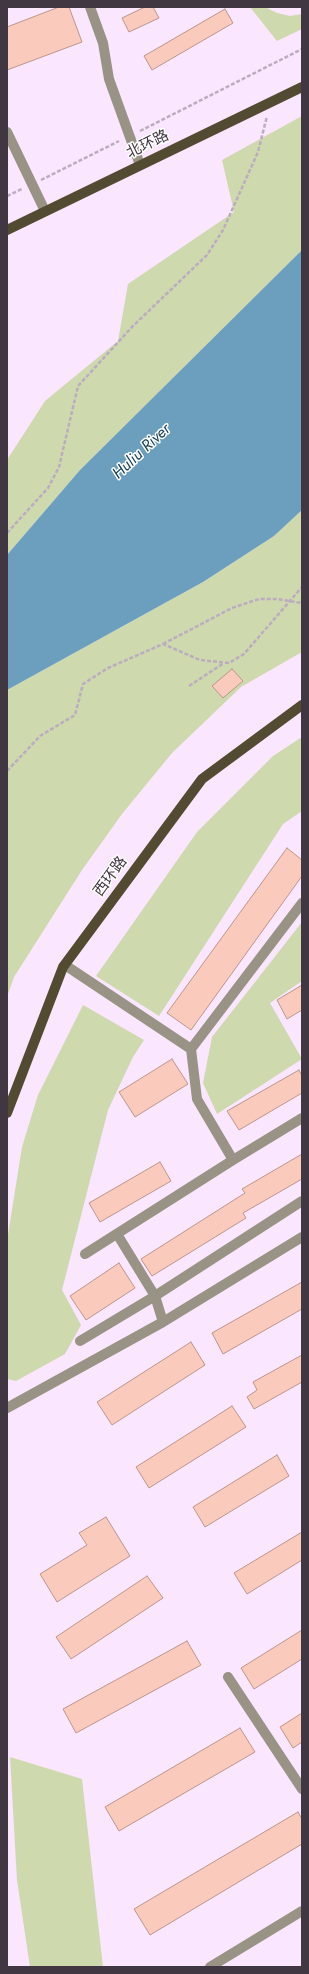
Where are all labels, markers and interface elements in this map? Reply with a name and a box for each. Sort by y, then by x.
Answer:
street label: 北环路 [124,127,172,163]
water label: Huliu River [109,420,175,484]
street label: 西环路 [90,854,132,900]

